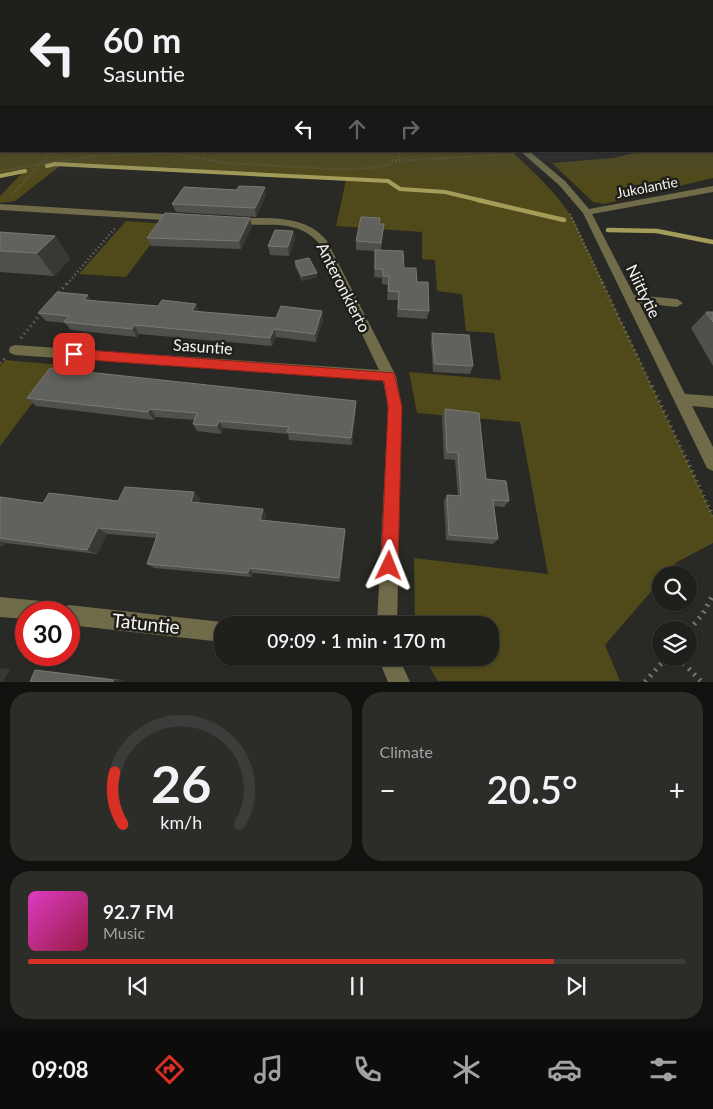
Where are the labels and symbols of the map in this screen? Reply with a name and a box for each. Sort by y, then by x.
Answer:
street label: Jukolantie [615,173,679,201]
street label: Anteronkierto [313,239,375,335]
street label: Niittytie [623,261,665,321]
pin [53,333,95,375]
street label: Sasuntie [173,334,233,358]
position arrow [362,539,414,591]
speed limit sign: 30 [15,601,80,666]
street label: Tatuntie [111,608,181,638]

